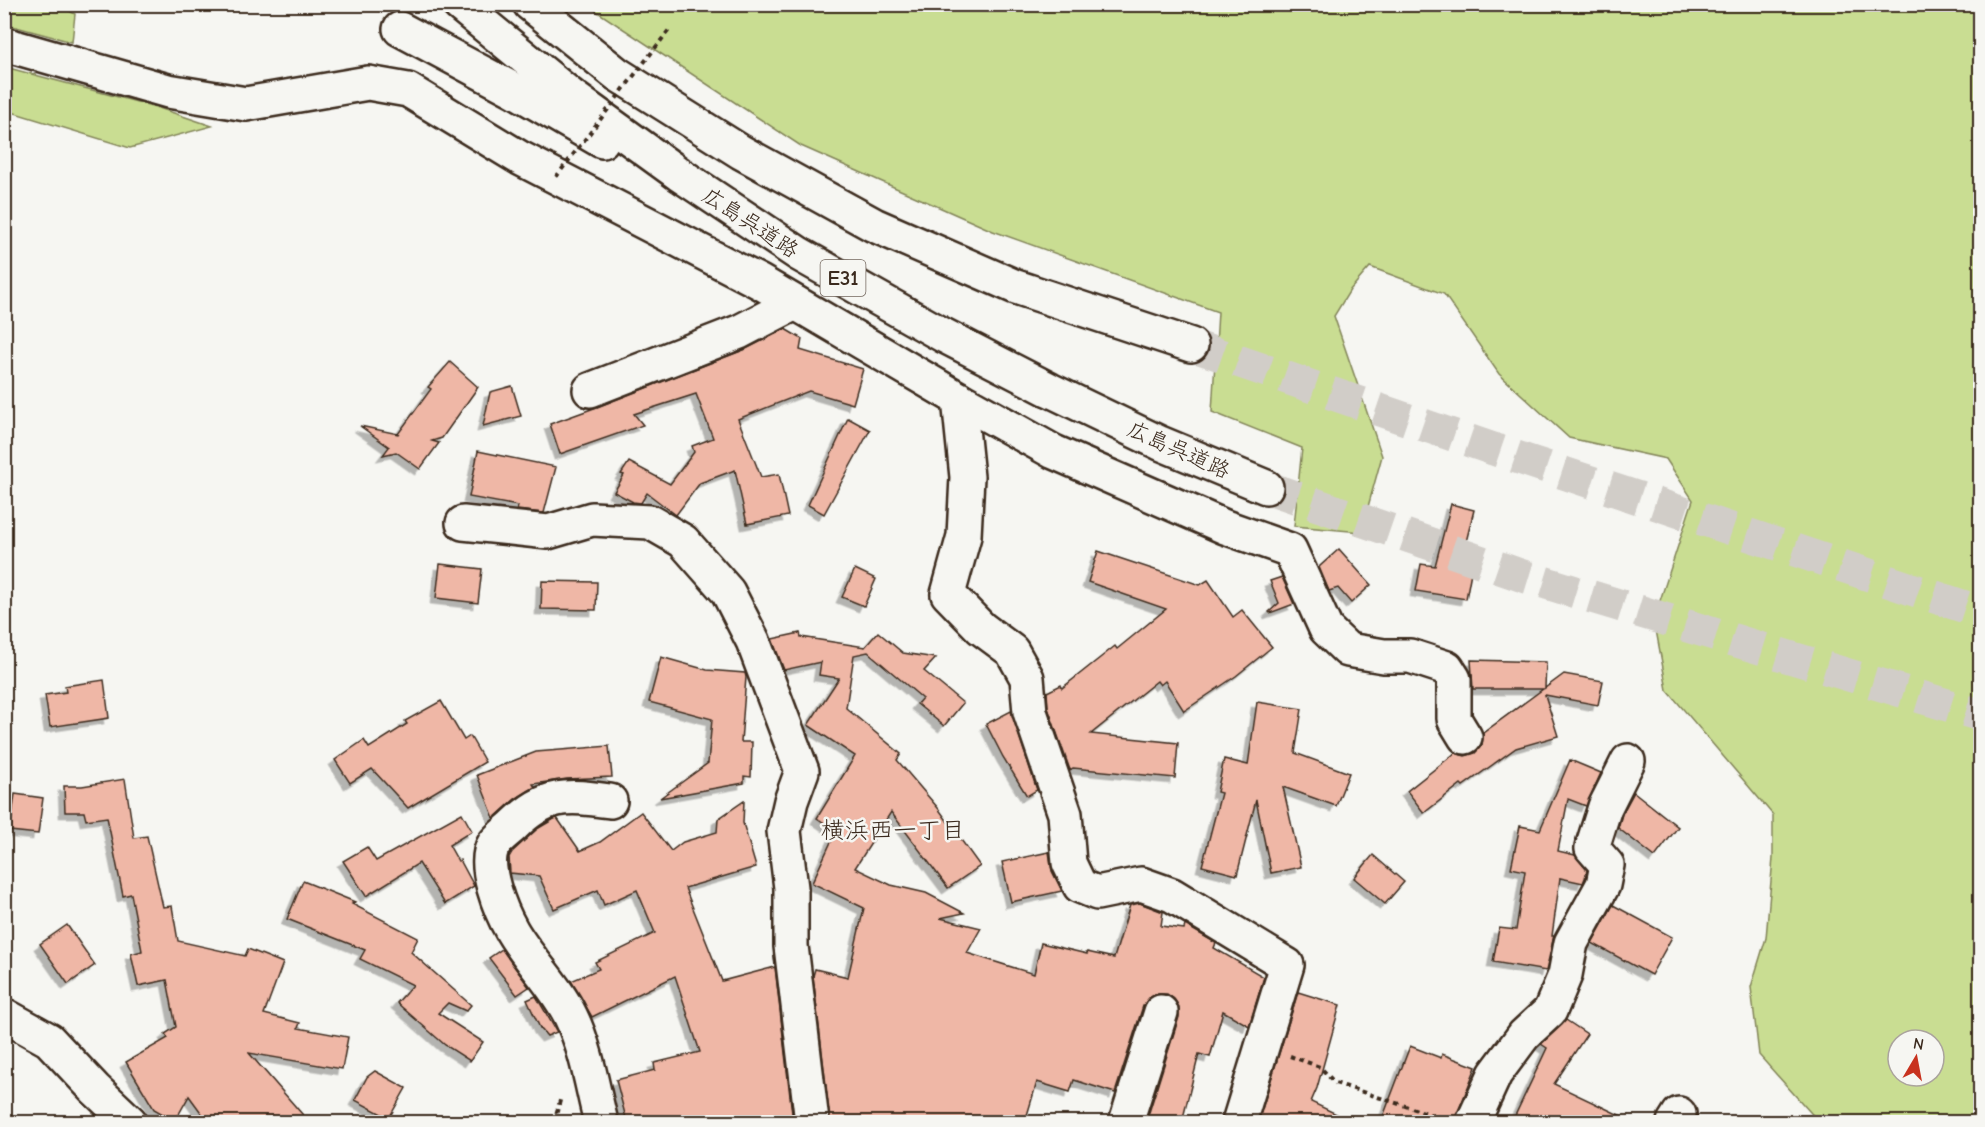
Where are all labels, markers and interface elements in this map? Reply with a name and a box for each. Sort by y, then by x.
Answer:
street label: 広島呉道路 [697,182,804,264]
road number: E31 [820,260,866,296]
street label: 広島呉道路 [1123,416,1234,484]
district label: 横浜西一丁目 [821,816,965,844]
north arrow [1886,1028,1946,1088]
text: N [1912,1034,1925,1054]

